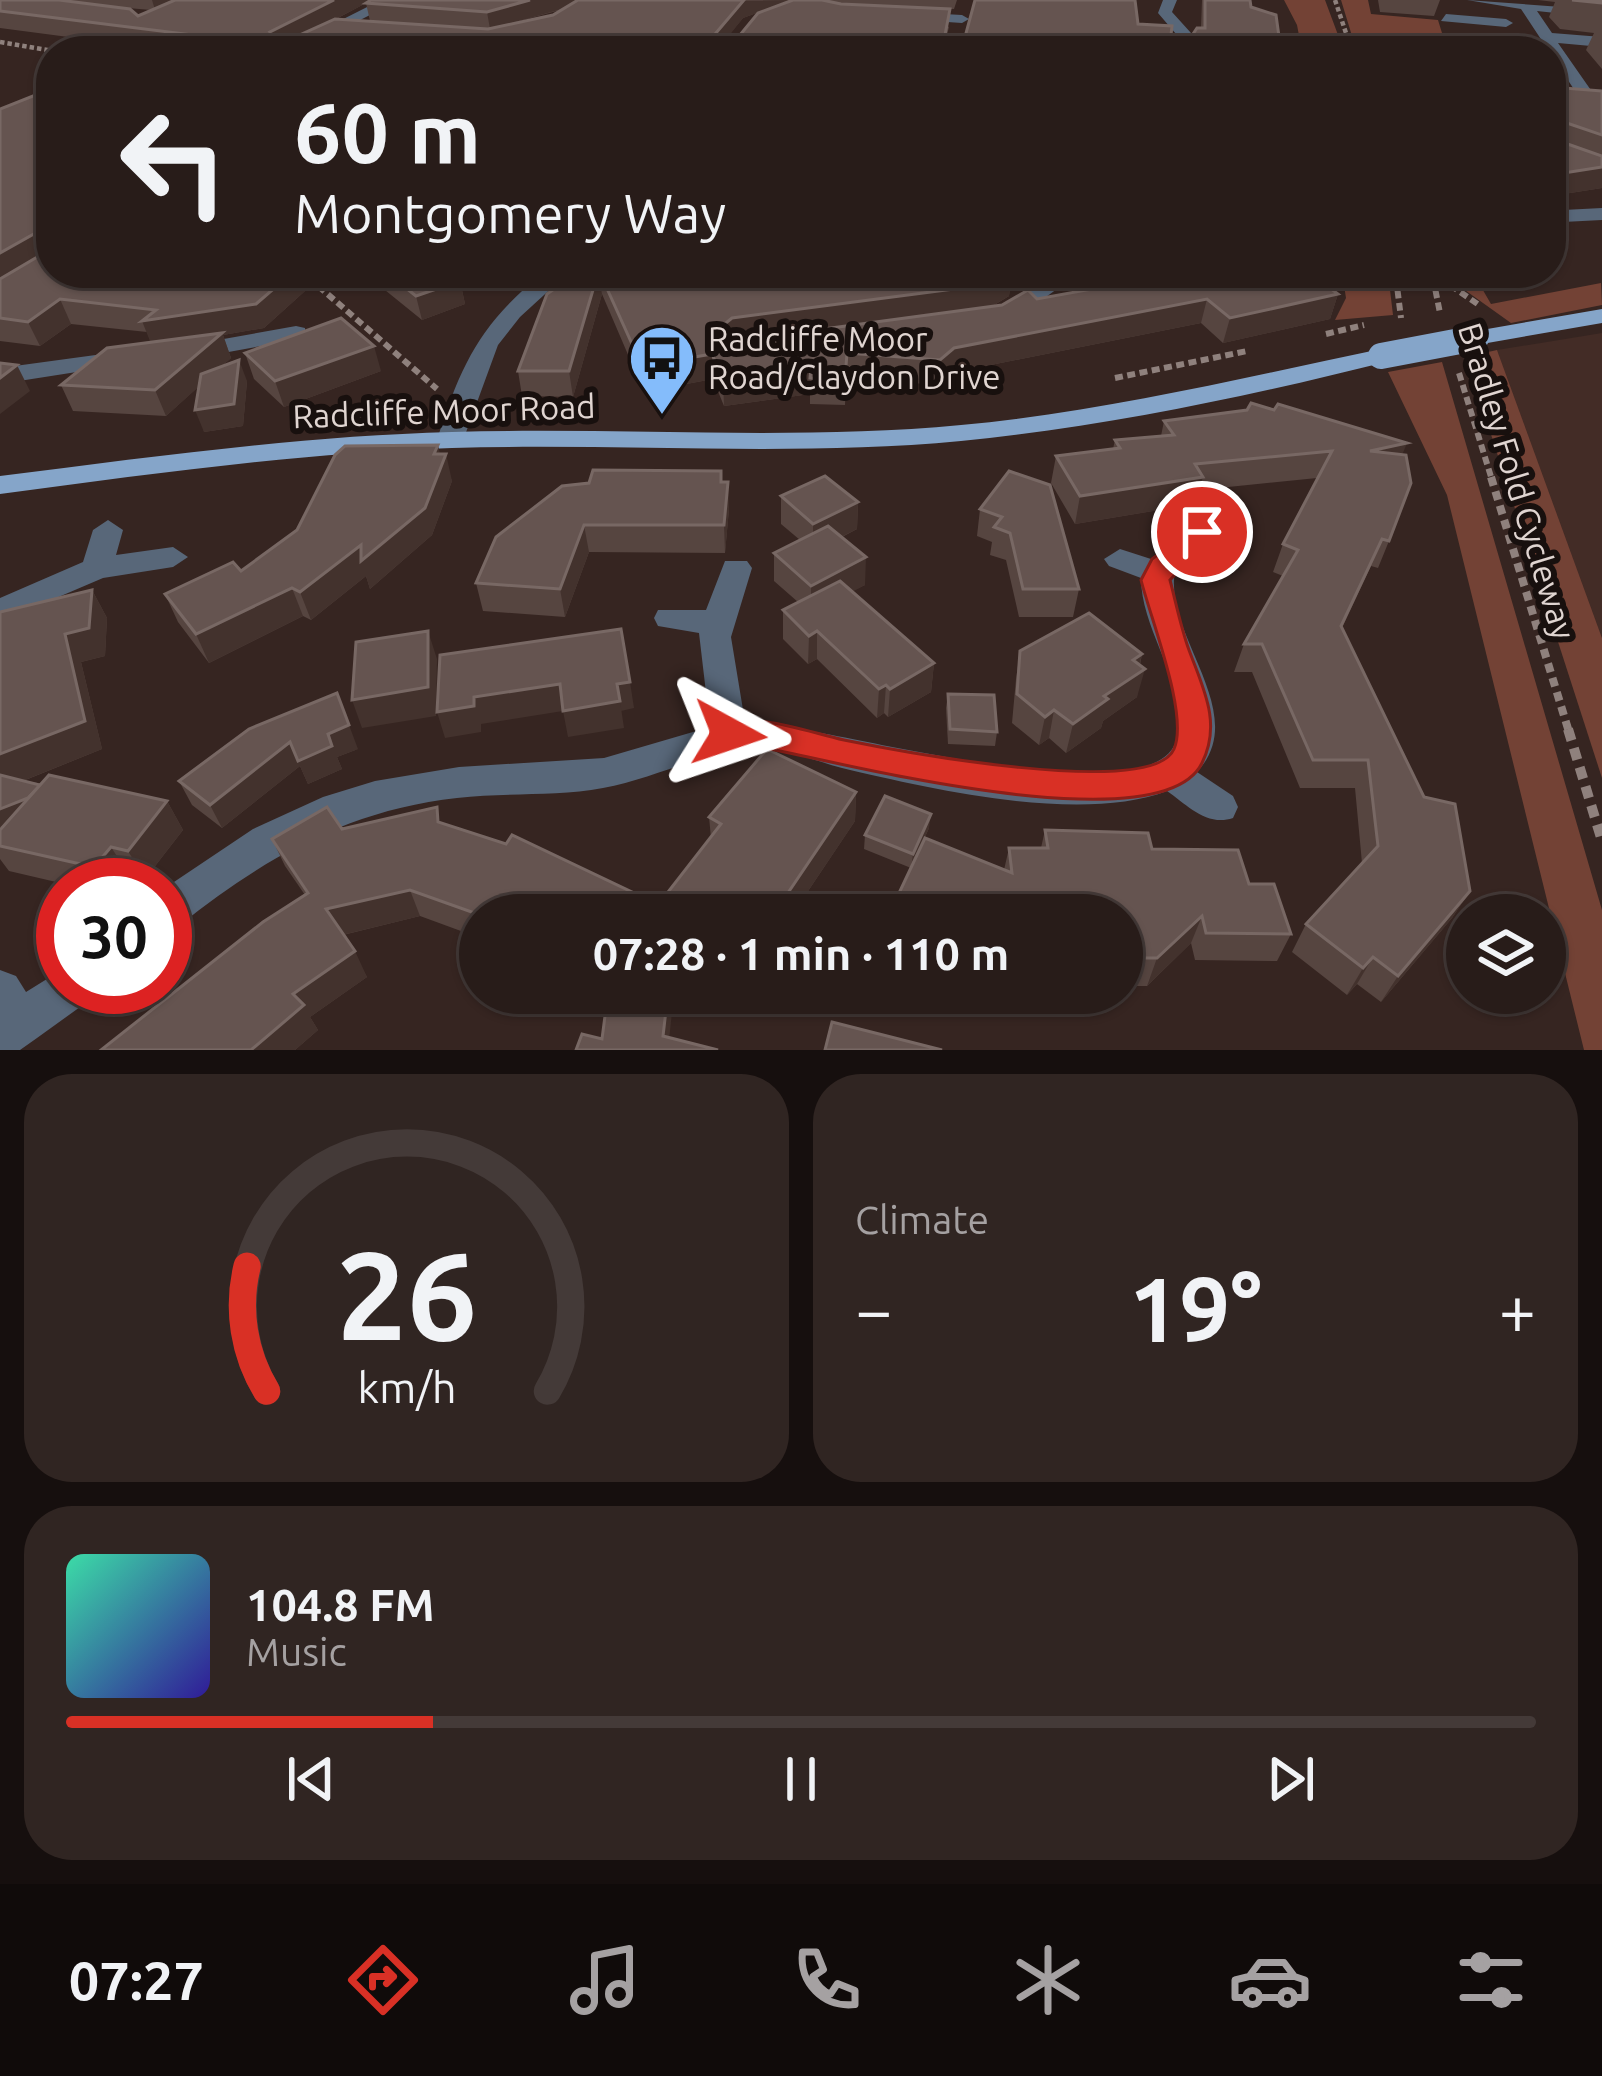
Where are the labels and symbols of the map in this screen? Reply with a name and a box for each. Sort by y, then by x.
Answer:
street label: Bradley Fold Cycleway [1452,318,1583,644]
place label: Radcliffe Moor Road/Claydon Drive [708,320,1000,395]
bus stop icon: Radcliffe Moor Road/Claydon Drive [627,323,697,417]
street label: Radcliffe Moor Road [292,387,596,434]
pin [1151,481,1253,583]
position arrow [666,671,792,797]
speed limit sign: 30 [36,858,192,1014]

